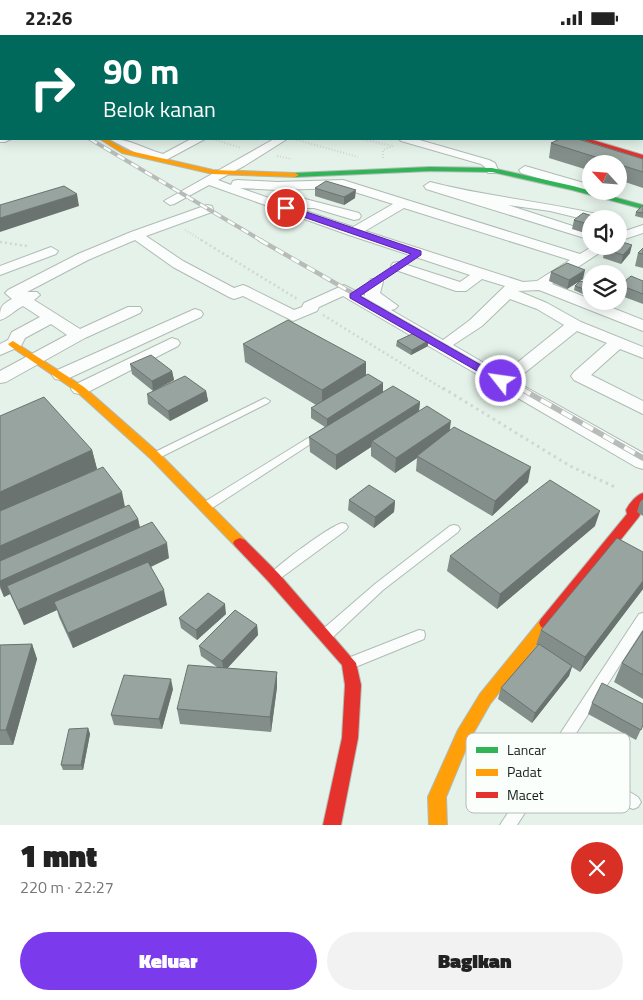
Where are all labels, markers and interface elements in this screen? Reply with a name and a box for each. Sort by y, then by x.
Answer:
text: 22:26 [25,3,72,32]
text: 90 m [103,44,179,98]
icon: right [20,55,85,120]
text: Belok kanan [103,92,216,126]
north arrow [582,155,628,200]
map controls [582,155,627,310]
pin [265,187,307,229]
icon: arrive [272,194,300,222]
button: sound [582,210,627,255]
button: layers [582,265,627,310]
position arrow [474,354,526,406]
legend [466,733,630,813]
text: Lancar [507,739,546,760]
text: Padat [507,761,542,782]
text: Macet [507,784,544,805]
text: 1 mnt [20,833,97,879]
button: close [571,842,623,894]
text: 220 m · 22:27 [20,875,114,899]
button: Keluar [20,932,317,990]
button: Bagikan [327,932,623,990]

